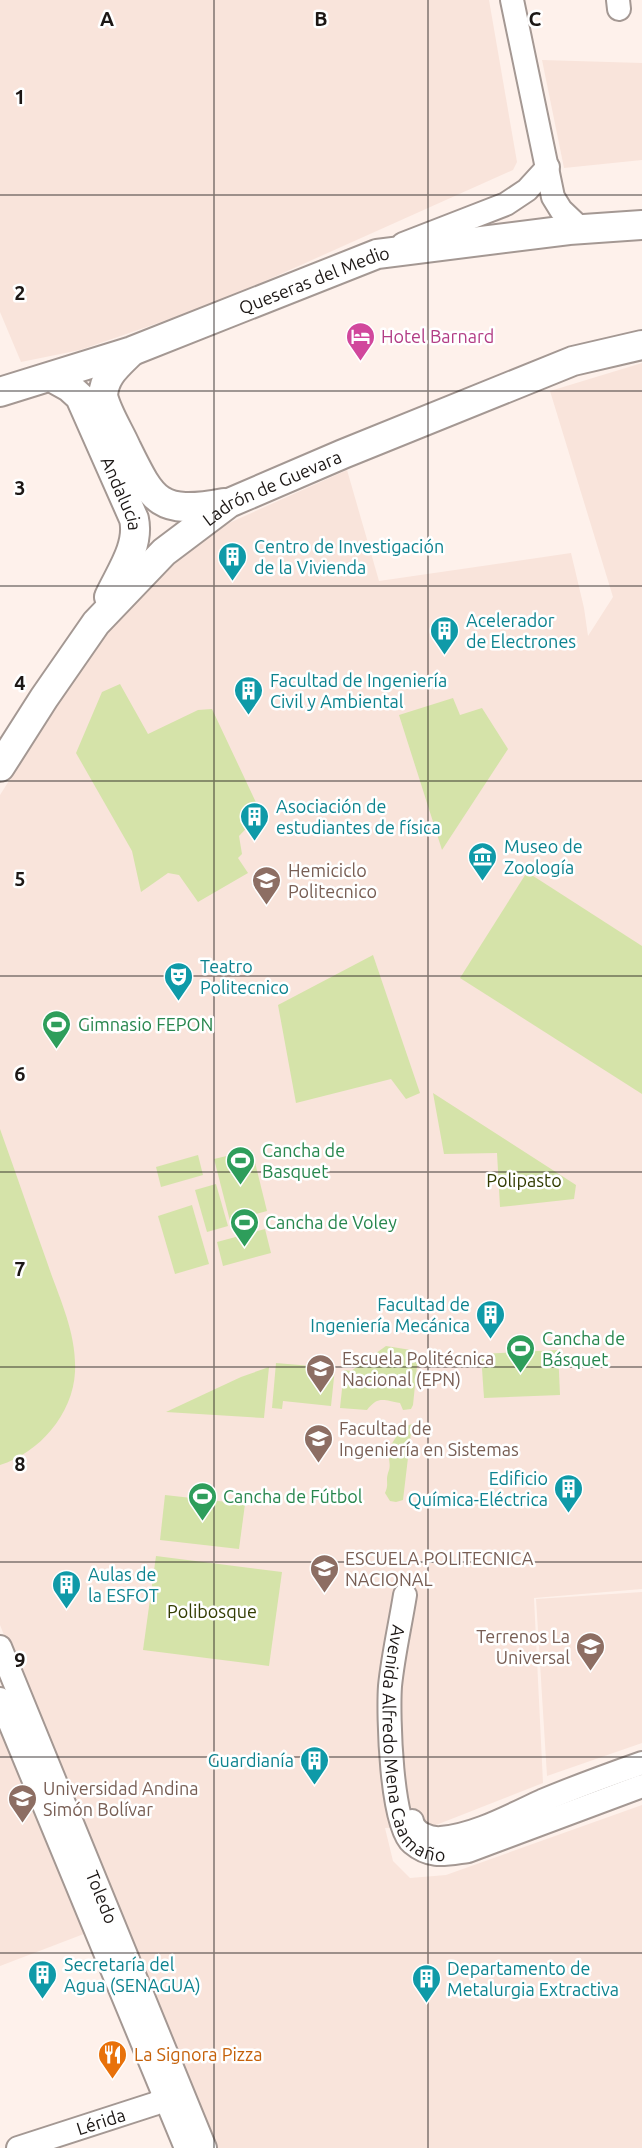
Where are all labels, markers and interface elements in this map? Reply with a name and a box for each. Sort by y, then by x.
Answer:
text: A [100,7,114,30]
text: B [314,7,328,30]
text: C [529,7,542,30]
text: 1 [14,85,26,108]
street label: Queseras del Medio [236,243,391,319]
text: 2 [14,281,26,304]
hotel icon: Hotel Barnard [344,320,376,362]
place label: Hotel Barnard [381,326,494,346]
street label: Ladrón de Guevara [199,446,344,529]
street label: Andalucia [98,453,145,531]
text: 3 [14,476,26,499]
place label: Centro de Investigación de la Vivienda [254,536,444,577]
building icon: Centro de Investigación de la Vivienda [217,540,249,582]
place label: Acelerador de Electrones [466,610,576,651]
building icon: Acelerador de Electrones [429,614,461,656]
place label: Facultad de Ingeniería Civil y Ambiental [270,670,447,711]
text: 4 [14,671,26,694]
building icon: Facultad de Ingeniería Civil y Ambiental [233,674,265,716]
place label: Asociación de estudiantes de física [276,796,441,837]
building icon: Asociación de estudiantes de física [239,800,271,842]
place label: Museo de Zoología [504,836,583,877]
museum icon: Museo de Zoología [467,840,499,882]
place label: Hemiciclo Politecnico [288,860,377,901]
school or university icon: Hemiciclo Politecnico [251,864,283,906]
text: 5 [14,867,26,890]
place label: Teatro Politecnico [200,956,289,997]
theatre icon: Teatro Politecnico [163,960,195,1002]
sports icon: Gimnasio FEPON [41,1008,73,1050]
place label: Gimnasio FEPON [78,1014,213,1034]
text: 6 [14,1062,26,1085]
place label: Cancha de Basquet [262,1140,345,1181]
sports icon: Cancha de Basquet [225,1144,257,1186]
park label: Polipasto [486,1170,562,1190]
sports icon: Cancha de Voley [228,1206,260,1248]
place label: Cancha de Voley [265,1212,397,1232]
text: 7 [14,1257,26,1280]
place label: Facultad de Ingeniería Mecánica [310,1294,470,1335]
building icon: Facultad de Ingeniería Mecánica [475,1298,507,1340]
place label: Cancha de Básquet [542,1328,625,1369]
sports icon: Cancha de Básquet [505,1332,537,1374]
place label: Escuela Politécnica Nacional (EPN) [342,1348,494,1390]
school or university icon: Escuela Politécnica Nacional (EPN) [305,1352,337,1394]
place label: Facultad de Ingeniería en Sistemas [339,1418,519,1459]
school or university icon: Facultad de Ingeniería en Sistemas [302,1422,334,1464]
text: 8 [14,1452,26,1475]
place label: Edificio Química-Eléctrica [408,1468,548,1510]
building icon: Edificio Química-Eléctrica [553,1472,585,1514]
sports icon: Cancha de Fútbol [186,1480,218,1522]
place label: Cancha de Fútbol [223,1486,363,1506]
place label: ESCUELA POLITECNICA NACIONAL [345,1548,534,1589]
school or university icon: ESCUELA POLITECNICA NACIONAL [308,1552,340,1594]
place label: Aulas de la ESFOT [88,1564,159,1605]
building icon: Aulas de la ESFOT [51,1568,83,1610]
park label: Polibosque [167,1601,257,1621]
street label: Avenida Alfredo Mena Caamaño [379,1624,446,1864]
place label: Terrenos La Universal [476,1626,570,1667]
school or university icon: Terrenos La Universal [575,1630,607,1672]
text: 9 [14,1648,26,1671]
building icon: Guardianía [299,1744,331,1786]
place label: Guardianía [208,1750,294,1770]
place label: Universidad Andina Simón Bolívar [43,1778,198,1819]
school or university icon: Universidad Andina Simón Bolívar [6,1782,38,1824]
street label: Toledo [83,1867,122,1926]
place label: Secretaría del Agua (SENAGUA) [64,1954,201,1996]
building icon: Secretaría del Agua (SENAGUA) [27,1958,59,2000]
place label: Departamento de Metalurgia Extractiva [447,1958,619,1999]
building icon: Departamento de Metalurgia Extractiva [410,1962,442,2004]
restaurant icon: La Signora Pizza [97,2038,129,2080]
place label: La Signora Pizza [134,2044,263,2064]
street label: Lérida [74,2104,128,2138]

